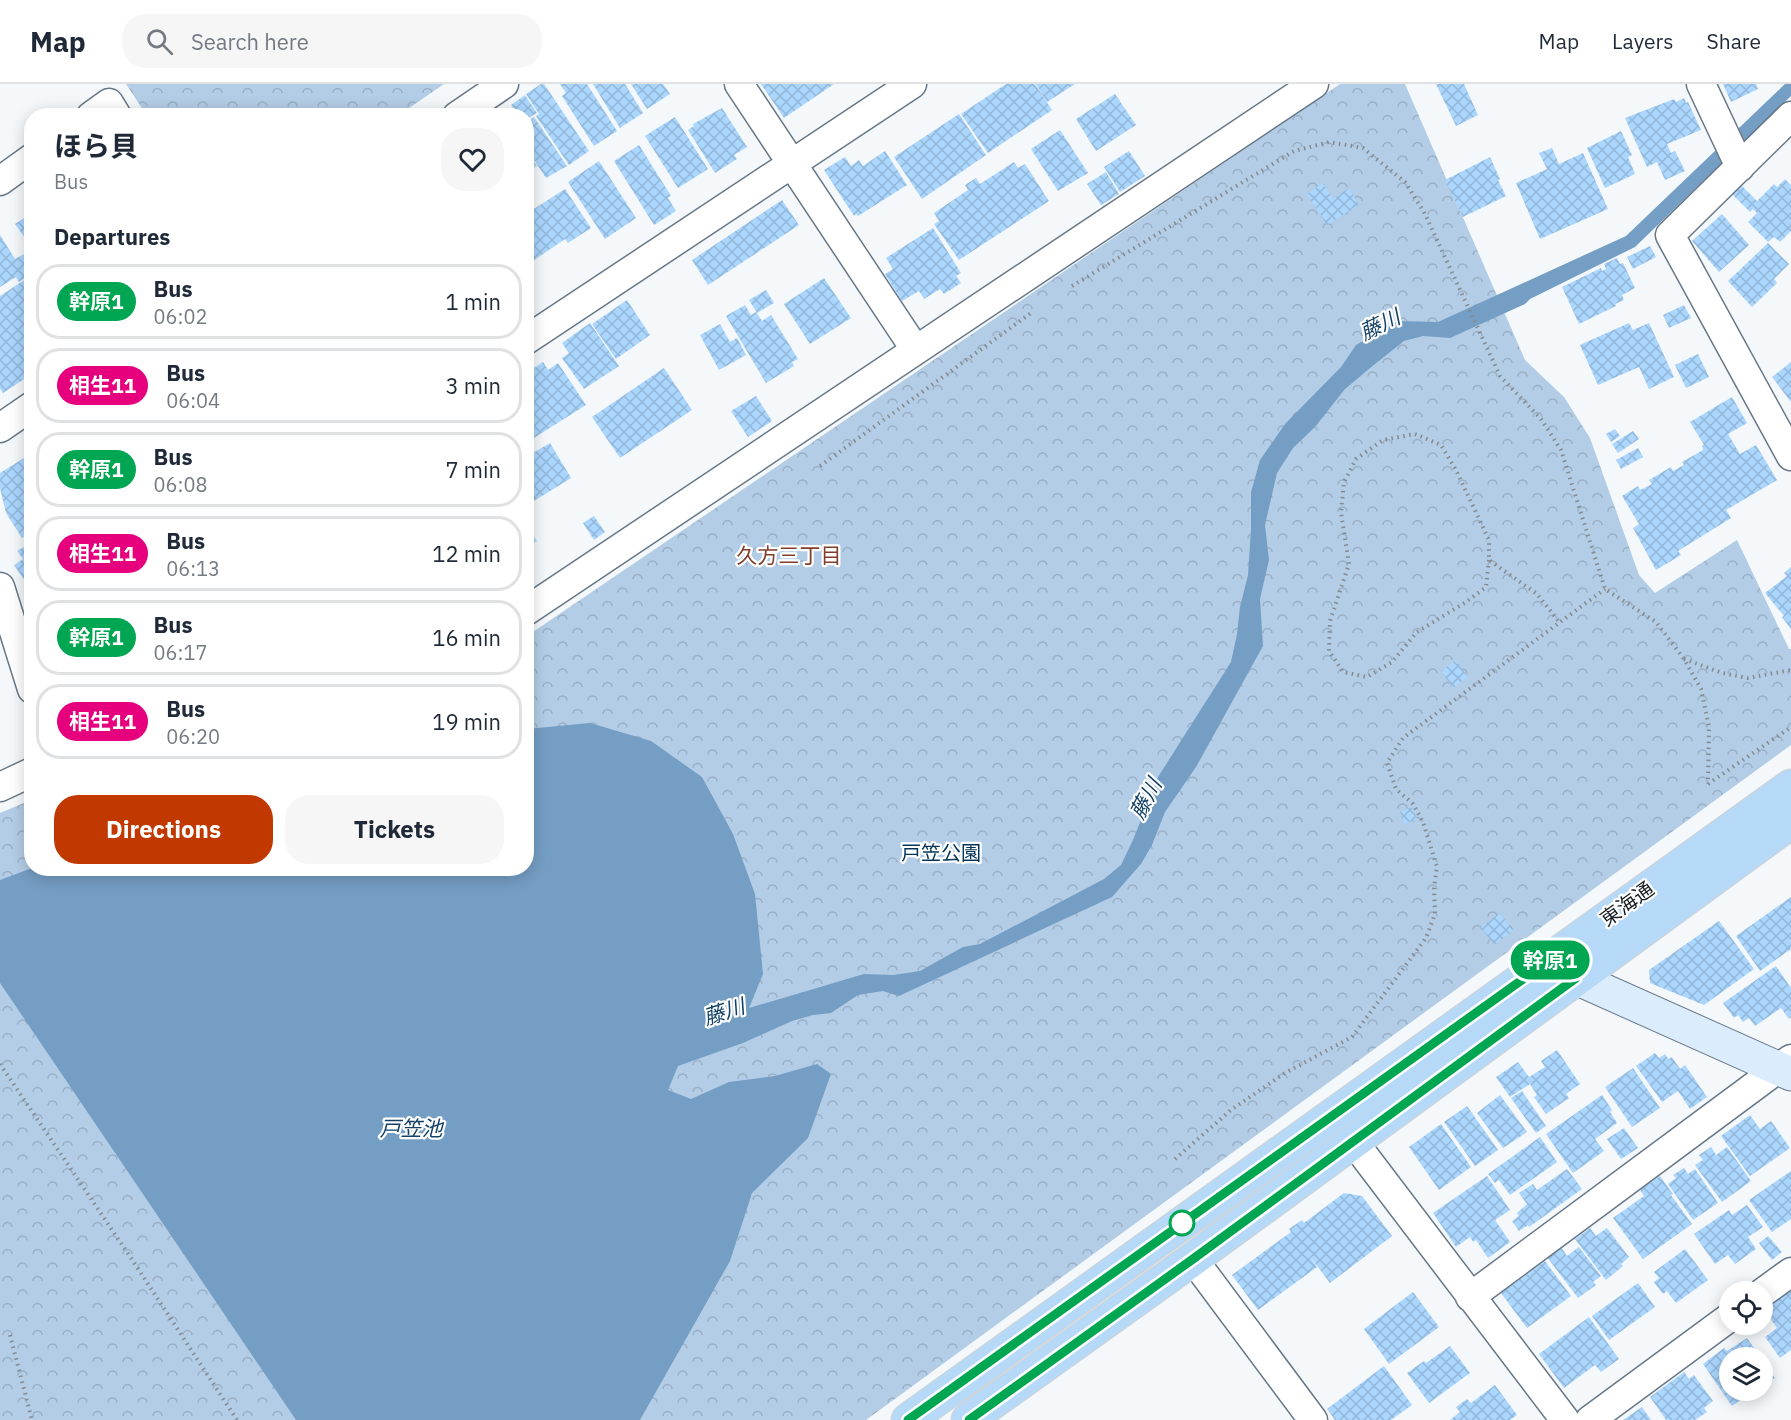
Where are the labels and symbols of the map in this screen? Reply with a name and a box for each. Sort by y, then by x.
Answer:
water label: 藤川 [1355,301,1406,346]
district label: 久方三丁目 [737,541,842,569]
water label: 藤川 [1123,772,1168,824]
park label: 戸笠公園 [901,839,981,866]
street label: 東海通 [1595,875,1659,932]
line badge: 幹原1 [1516,940,1584,980]
water label: 藤川 [699,991,750,1031]
water label: 戸笠池 [380,1114,444,1142]
unlabelled marker [1169,1210,1195,1236]

